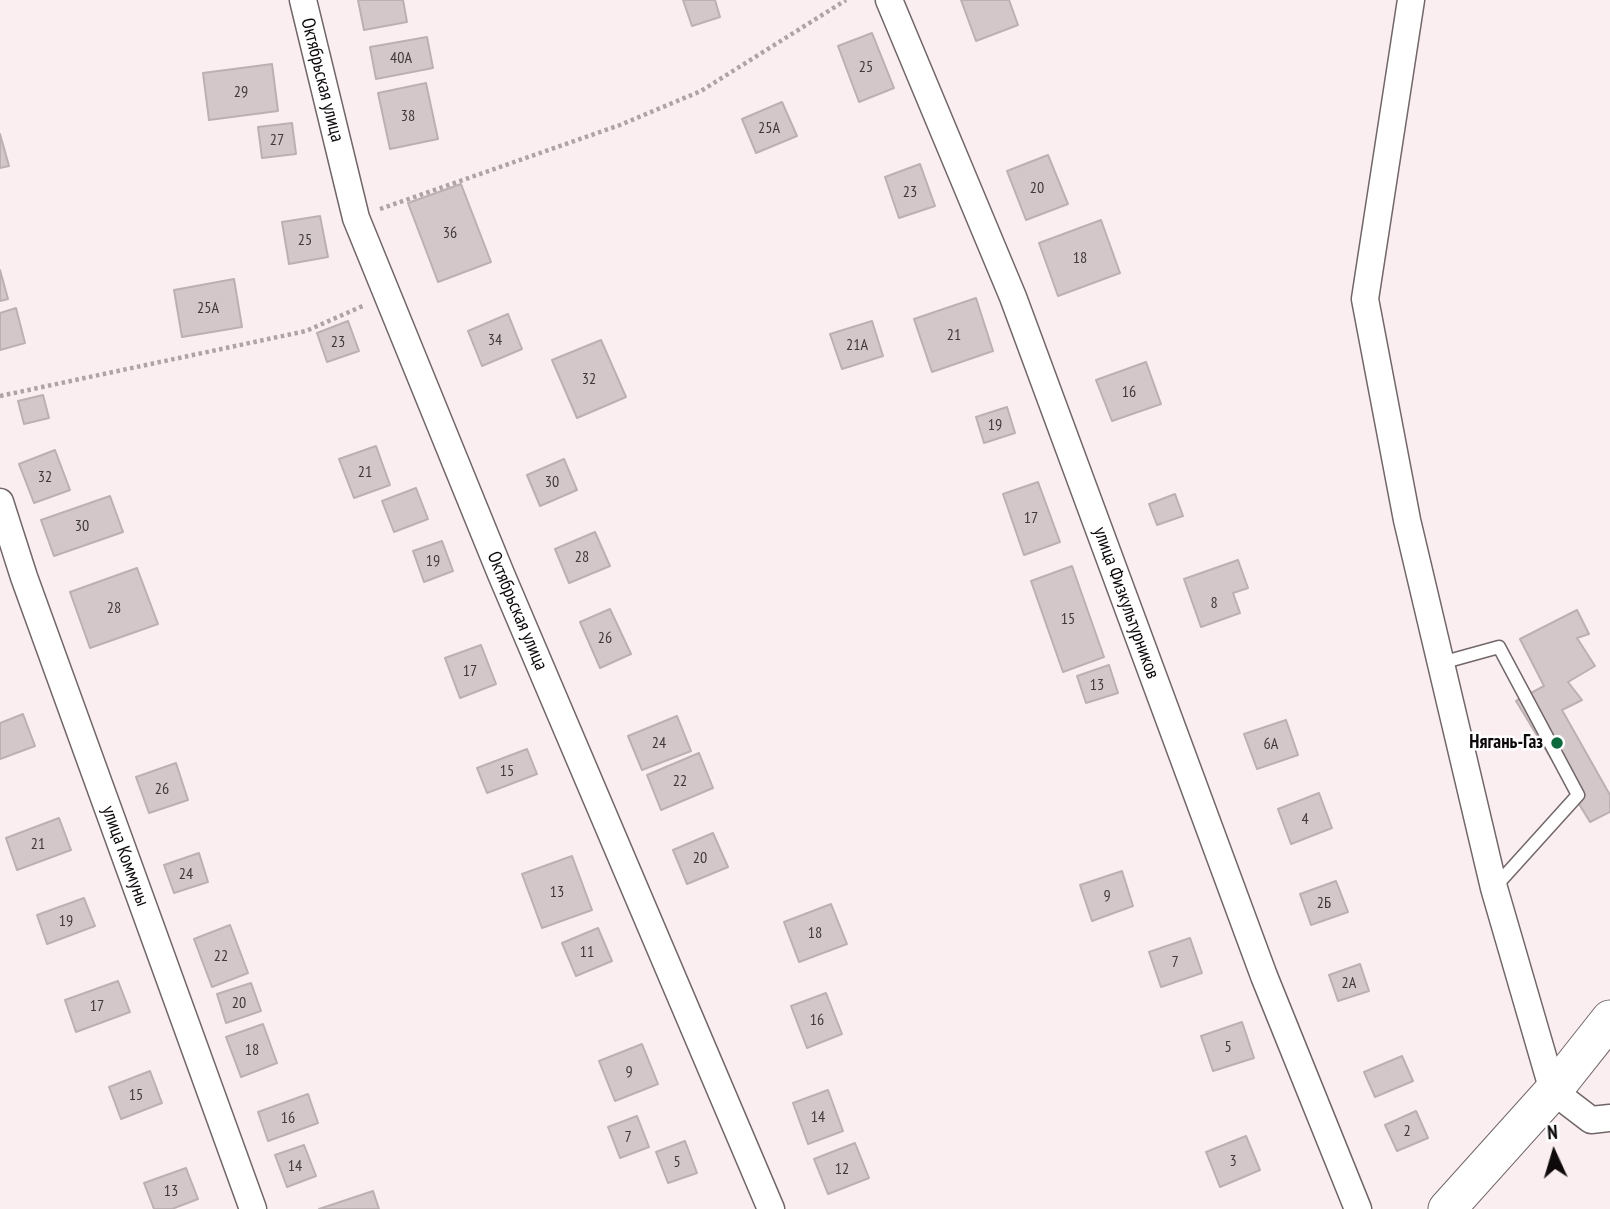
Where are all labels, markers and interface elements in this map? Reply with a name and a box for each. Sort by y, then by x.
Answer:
street label: Октябрьская улица [296,16,348,144]
house number: 40А [390,48,412,68]
house number: 25 [859,57,873,77]
house number: 29 [234,82,248,102]
house number: 38 [401,106,415,126]
house number: 25А [758,118,780,138]
house number: 27 [270,130,284,150]
house number: 20 [1030,178,1044,198]
house number: 23 [903,182,917,202]
house number: 36 [443,223,457,243]
house number: 25 [298,230,312,250]
house number: 18 [1073,248,1087,268]
house number: 25А [197,298,219,318]
house number: 21 [947,325,961,345]
house number: 34 [488,330,502,350]
house number: 23 [331,332,345,352]
house number: 21А [846,335,868,355]
house number: 32 [582,369,596,389]
house number: 16 [1122,382,1136,402]
house number: 19 [988,415,1002,435]
house number: 21 [358,462,372,482]
house number: 32 [38,467,52,487]
house number: 30 [545,472,559,492]
house number: 17 [1024,508,1038,528]
house number: 30 [75,516,89,536]
street label: улица Физкультурников [1088,524,1164,682]
house number: 28 [575,547,589,567]
street label: Октябрьская улица [482,548,552,674]
house number: 19 [426,551,440,571]
house number: 8 [1210,593,1218,613]
house number: 28 [107,598,121,618]
house number: 15 [1061,609,1075,629]
house number: 26 [598,628,612,648]
house number: 17 [463,661,477,681]
house number: 13 [1090,675,1104,695]
place label: Нягань-Газ [1469,732,1543,754]
house number: 24 [652,733,666,753]
house number: 6А [1264,734,1278,754]
marker: Нягань-Газ [1549,735,1565,751]
house number: 15 [500,761,514,781]
house number: 22 [673,771,687,791]
house number: 26 [155,779,169,799]
street label: улица Коммуны [96,803,154,909]
house number: 4 [1301,809,1309,829]
house number: 21 [31,834,45,854]
house number: 20 [693,848,707,868]
house number: 24 [179,864,193,884]
house number: 13 [550,882,564,902]
house number: 9 [1103,886,1111,906]
house number: 2Б [1317,893,1331,913]
house number: 19 [59,911,73,931]
house number: 18 [808,923,822,943]
house number: 11 [580,942,594,962]
house number: 22 [214,946,228,966]
house number: 7 [1171,952,1179,972]
house number: 2А [1342,973,1356,993]
house number: 20 [232,993,246,1013]
house number: 17 [90,996,104,1016]
house number: 16 [810,1010,824,1030]
house number: 5 [1224,1037,1232,1057]
house number: 18 [245,1040,259,1060]
house number: 9 [625,1062,633,1082]
house number: 15 [129,1085,143,1105]
house number: 14 [811,1107,825,1127]
house number: 16 [281,1108,295,1128]
north arrow [1519,1118,1589,1188]
text: N [1547,1120,1558,1144]
house number: 2 [1403,1121,1411,1141]
house number: 7 [624,1127,632,1147]
house number: 3 [1229,1151,1237,1171]
house number: 5 [673,1152,681,1172]
house number: 14 [288,1156,302,1176]
house number: 12 [835,1159,849,1179]
house number: 13 [164,1181,178,1201]

